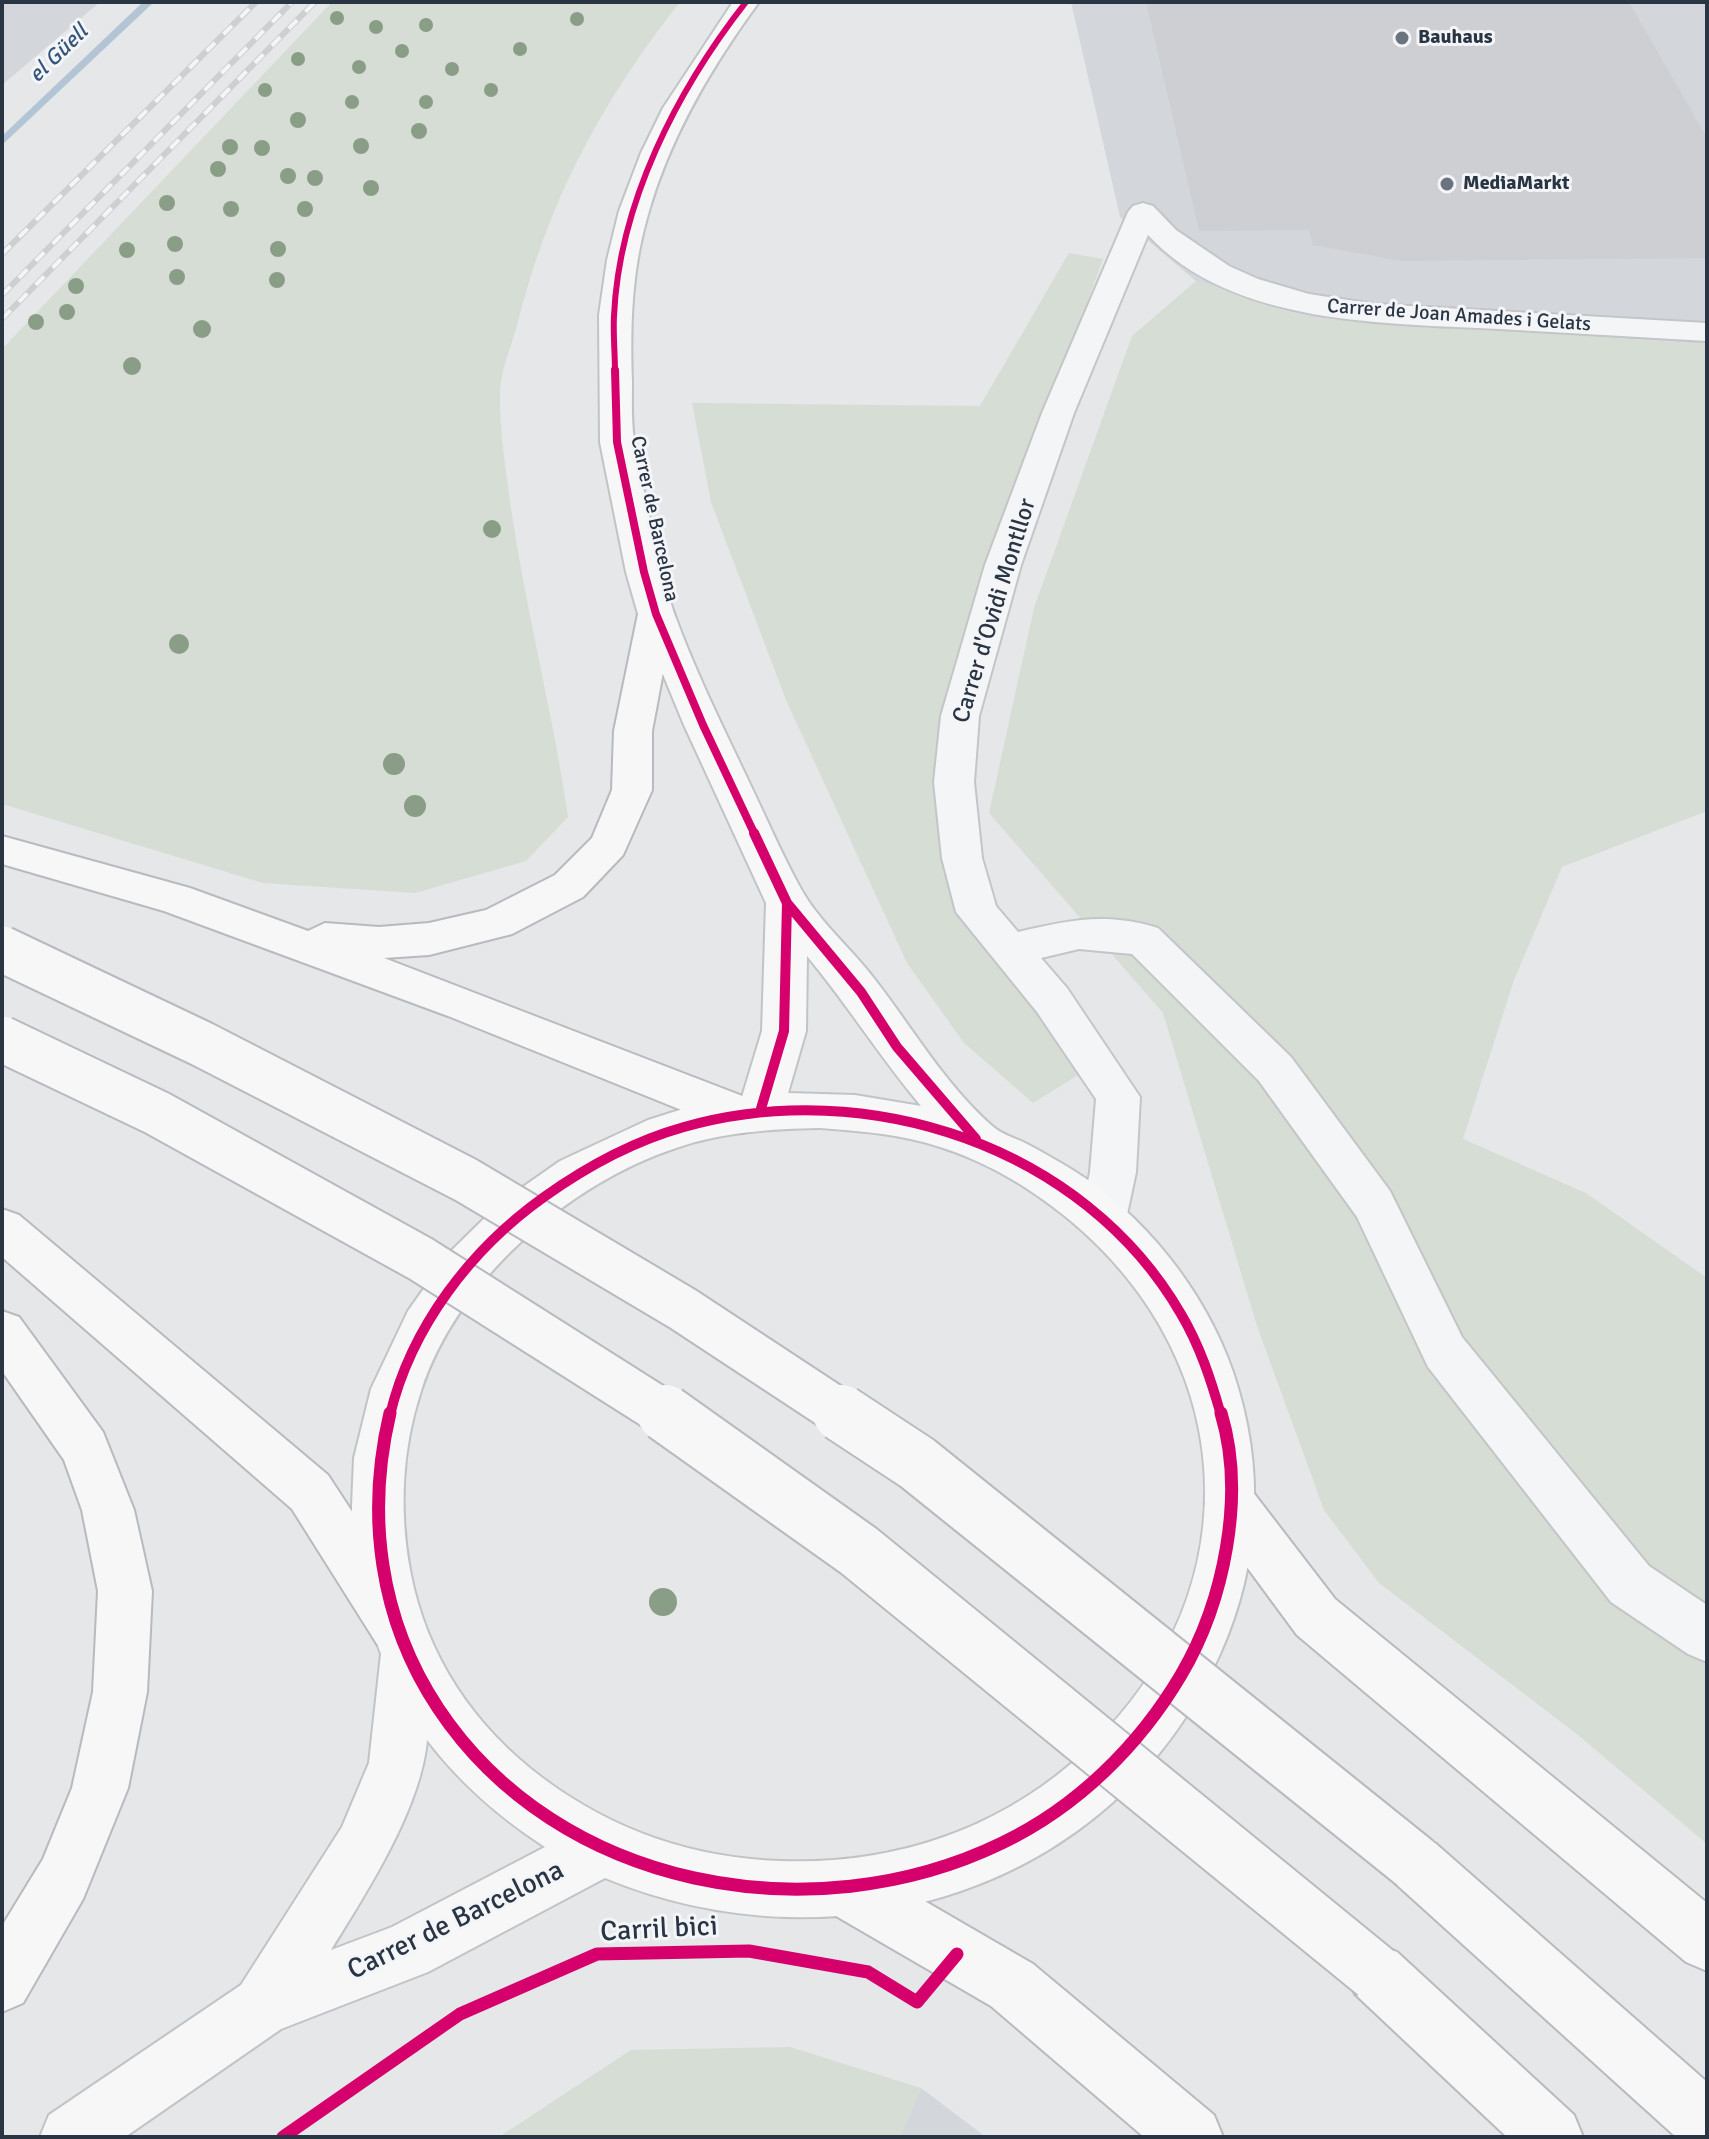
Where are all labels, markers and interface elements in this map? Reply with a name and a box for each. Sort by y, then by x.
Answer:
water label: el Güell [24,19,94,89]
place label: Bauhaus [1418,26,1492,50]
marker: Bauhaus [1393,29,1411,47]
place label: MediaMarkt [1463,172,1569,196]
marker: MediaMarkt [1438,175,1456,193]
street label: Carrer de Joan Amades i Gelats [1326,295,1592,337]
street label: Carrer de Barcelona [625,434,683,604]
street label: Carrer d'Ovidi Montllor [947,495,1043,727]
street label: Carrer de Barcelona [342,1854,570,1988]
street label: Carril bici [600,1910,718,1950]

